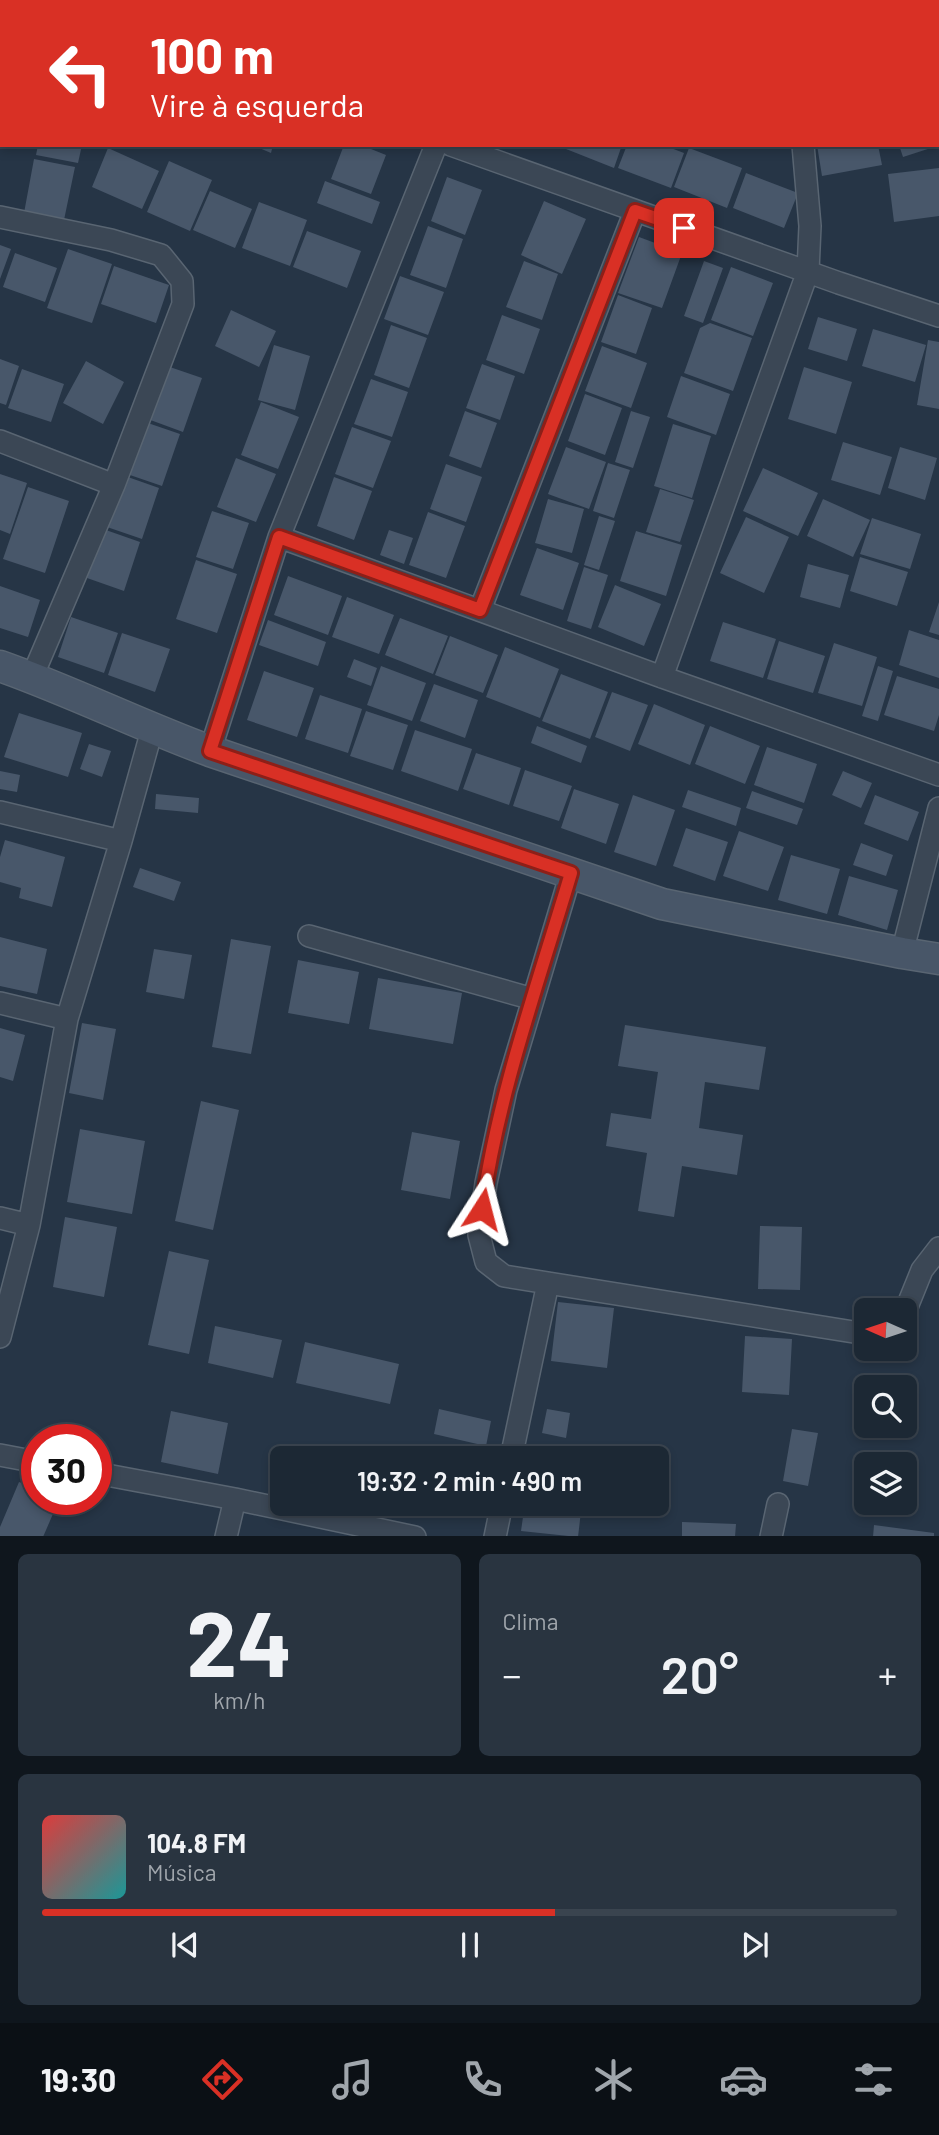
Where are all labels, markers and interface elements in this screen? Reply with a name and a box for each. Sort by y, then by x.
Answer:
text: 100 m [150,25,274,84]
icon: left [35,28,126,119]
text: Vire à esquerda [150,85,364,123]
pin [654,198,714,258]
icon: arrive [665,209,703,247]
position arrow [445,1172,519,1246]
north arrow [854,1298,917,1362]
map controls [854,1298,917,1515]
button: search [854,1375,917,1438]
speed limit sign: 30 [21,1424,112,1515]
button: layers [854,1452,917,1515]
text: 19:32 · 2 min · 490 m [357,1465,582,1496]
text: 24 [186,1586,292,1695]
text: Clima [503,1607,558,1635]
text: 20° [661,1642,739,1704]
text: − [503,1651,522,1697]
text: + [878,1651,897,1697]
text: km/h [213,1686,265,1714]
text: 104.8 FM [147,1827,246,1858]
text: Música [147,1858,216,1886]
icon: previous [166,1926,204,1964]
icon: pause [451,1926,489,1964]
icon: next [736,1926,774,1964]
icon: directions [198,2055,247,2104]
icon: music [328,2055,377,2104]
icon: phone [458,2055,507,2104]
icon: climate [589,2055,638,2104]
icon: car [719,2055,768,2104]
icon: filters [849,2055,898,2104]
text: 19:30 [41,2060,116,2098]

